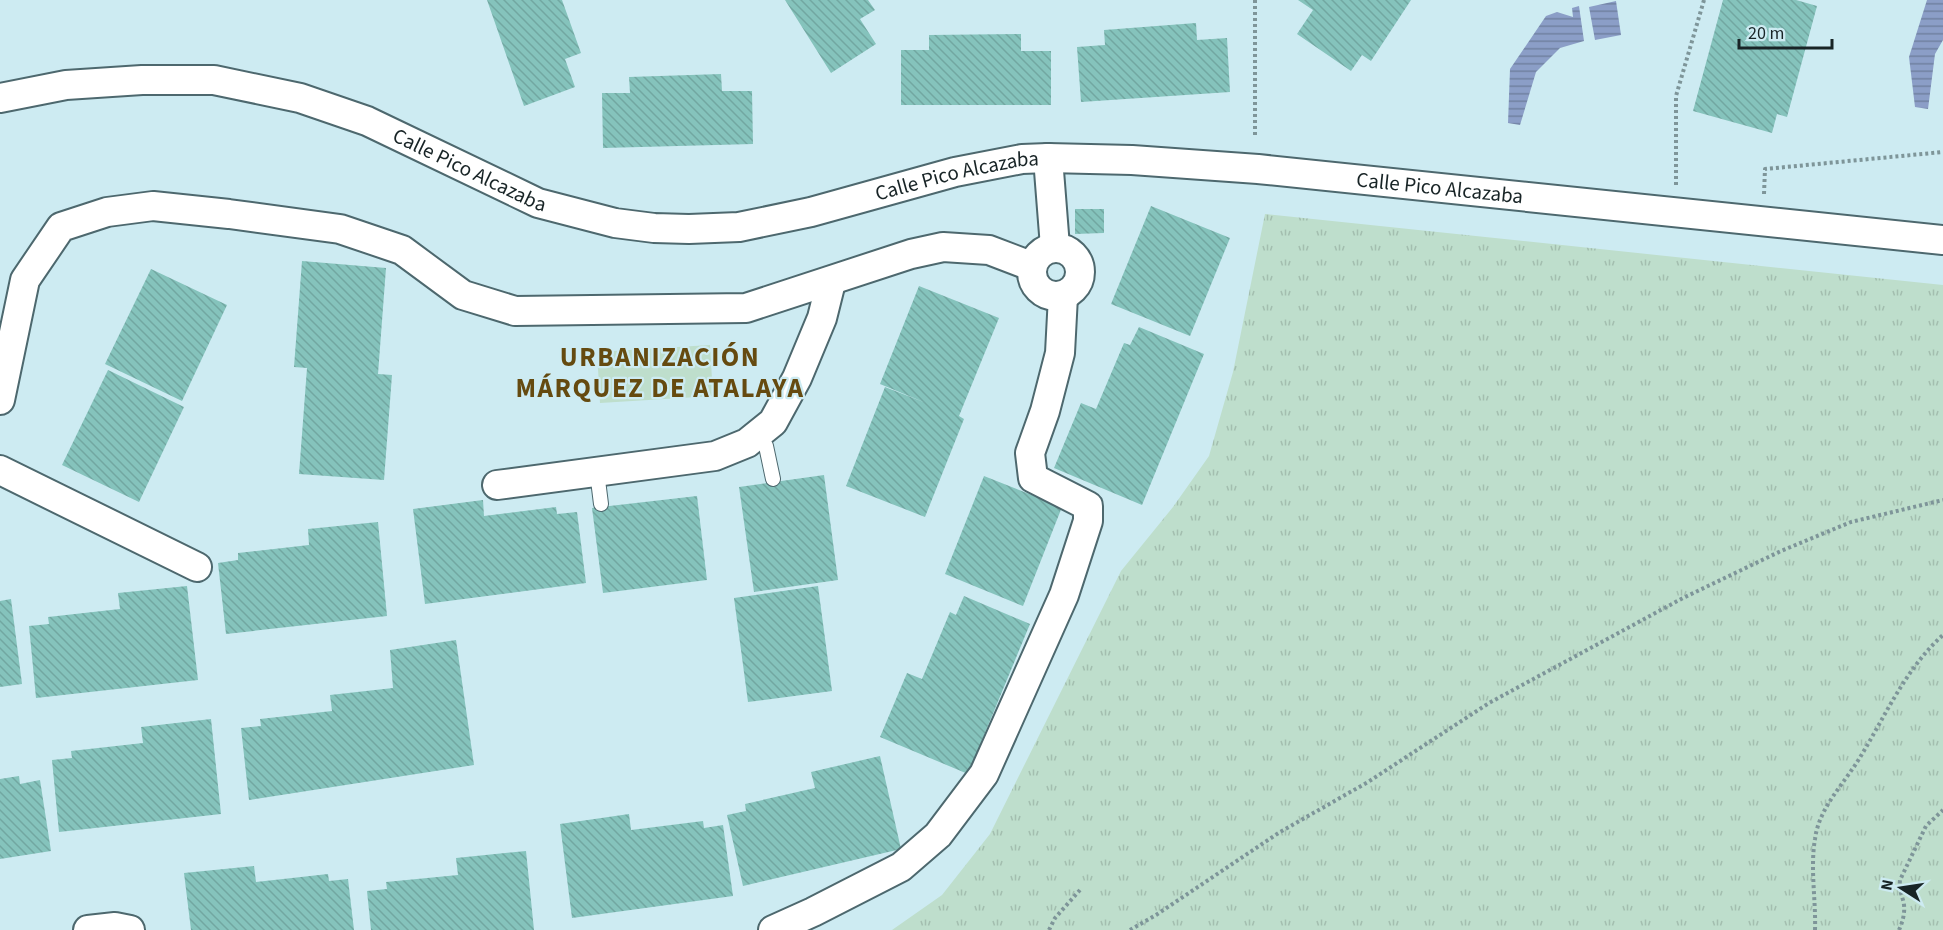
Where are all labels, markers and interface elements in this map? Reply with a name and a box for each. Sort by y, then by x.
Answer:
scale bar [1739,12,1832,50]
text: 20 m [1748,21,1784,46]
street label: Calle Pico Alcazaba [388,121,549,220]
street label: Calle Pico Alcazaba [872,143,1039,209]
street label: Calle Pico Alcazaba [1355,164,1525,211]
district label: URBANIZACIÓN MÁRQUEZ DE ATALAYA [515,338,805,408]
north arrow [1871,858,1931,918]
text: N [1875,878,1899,893]

